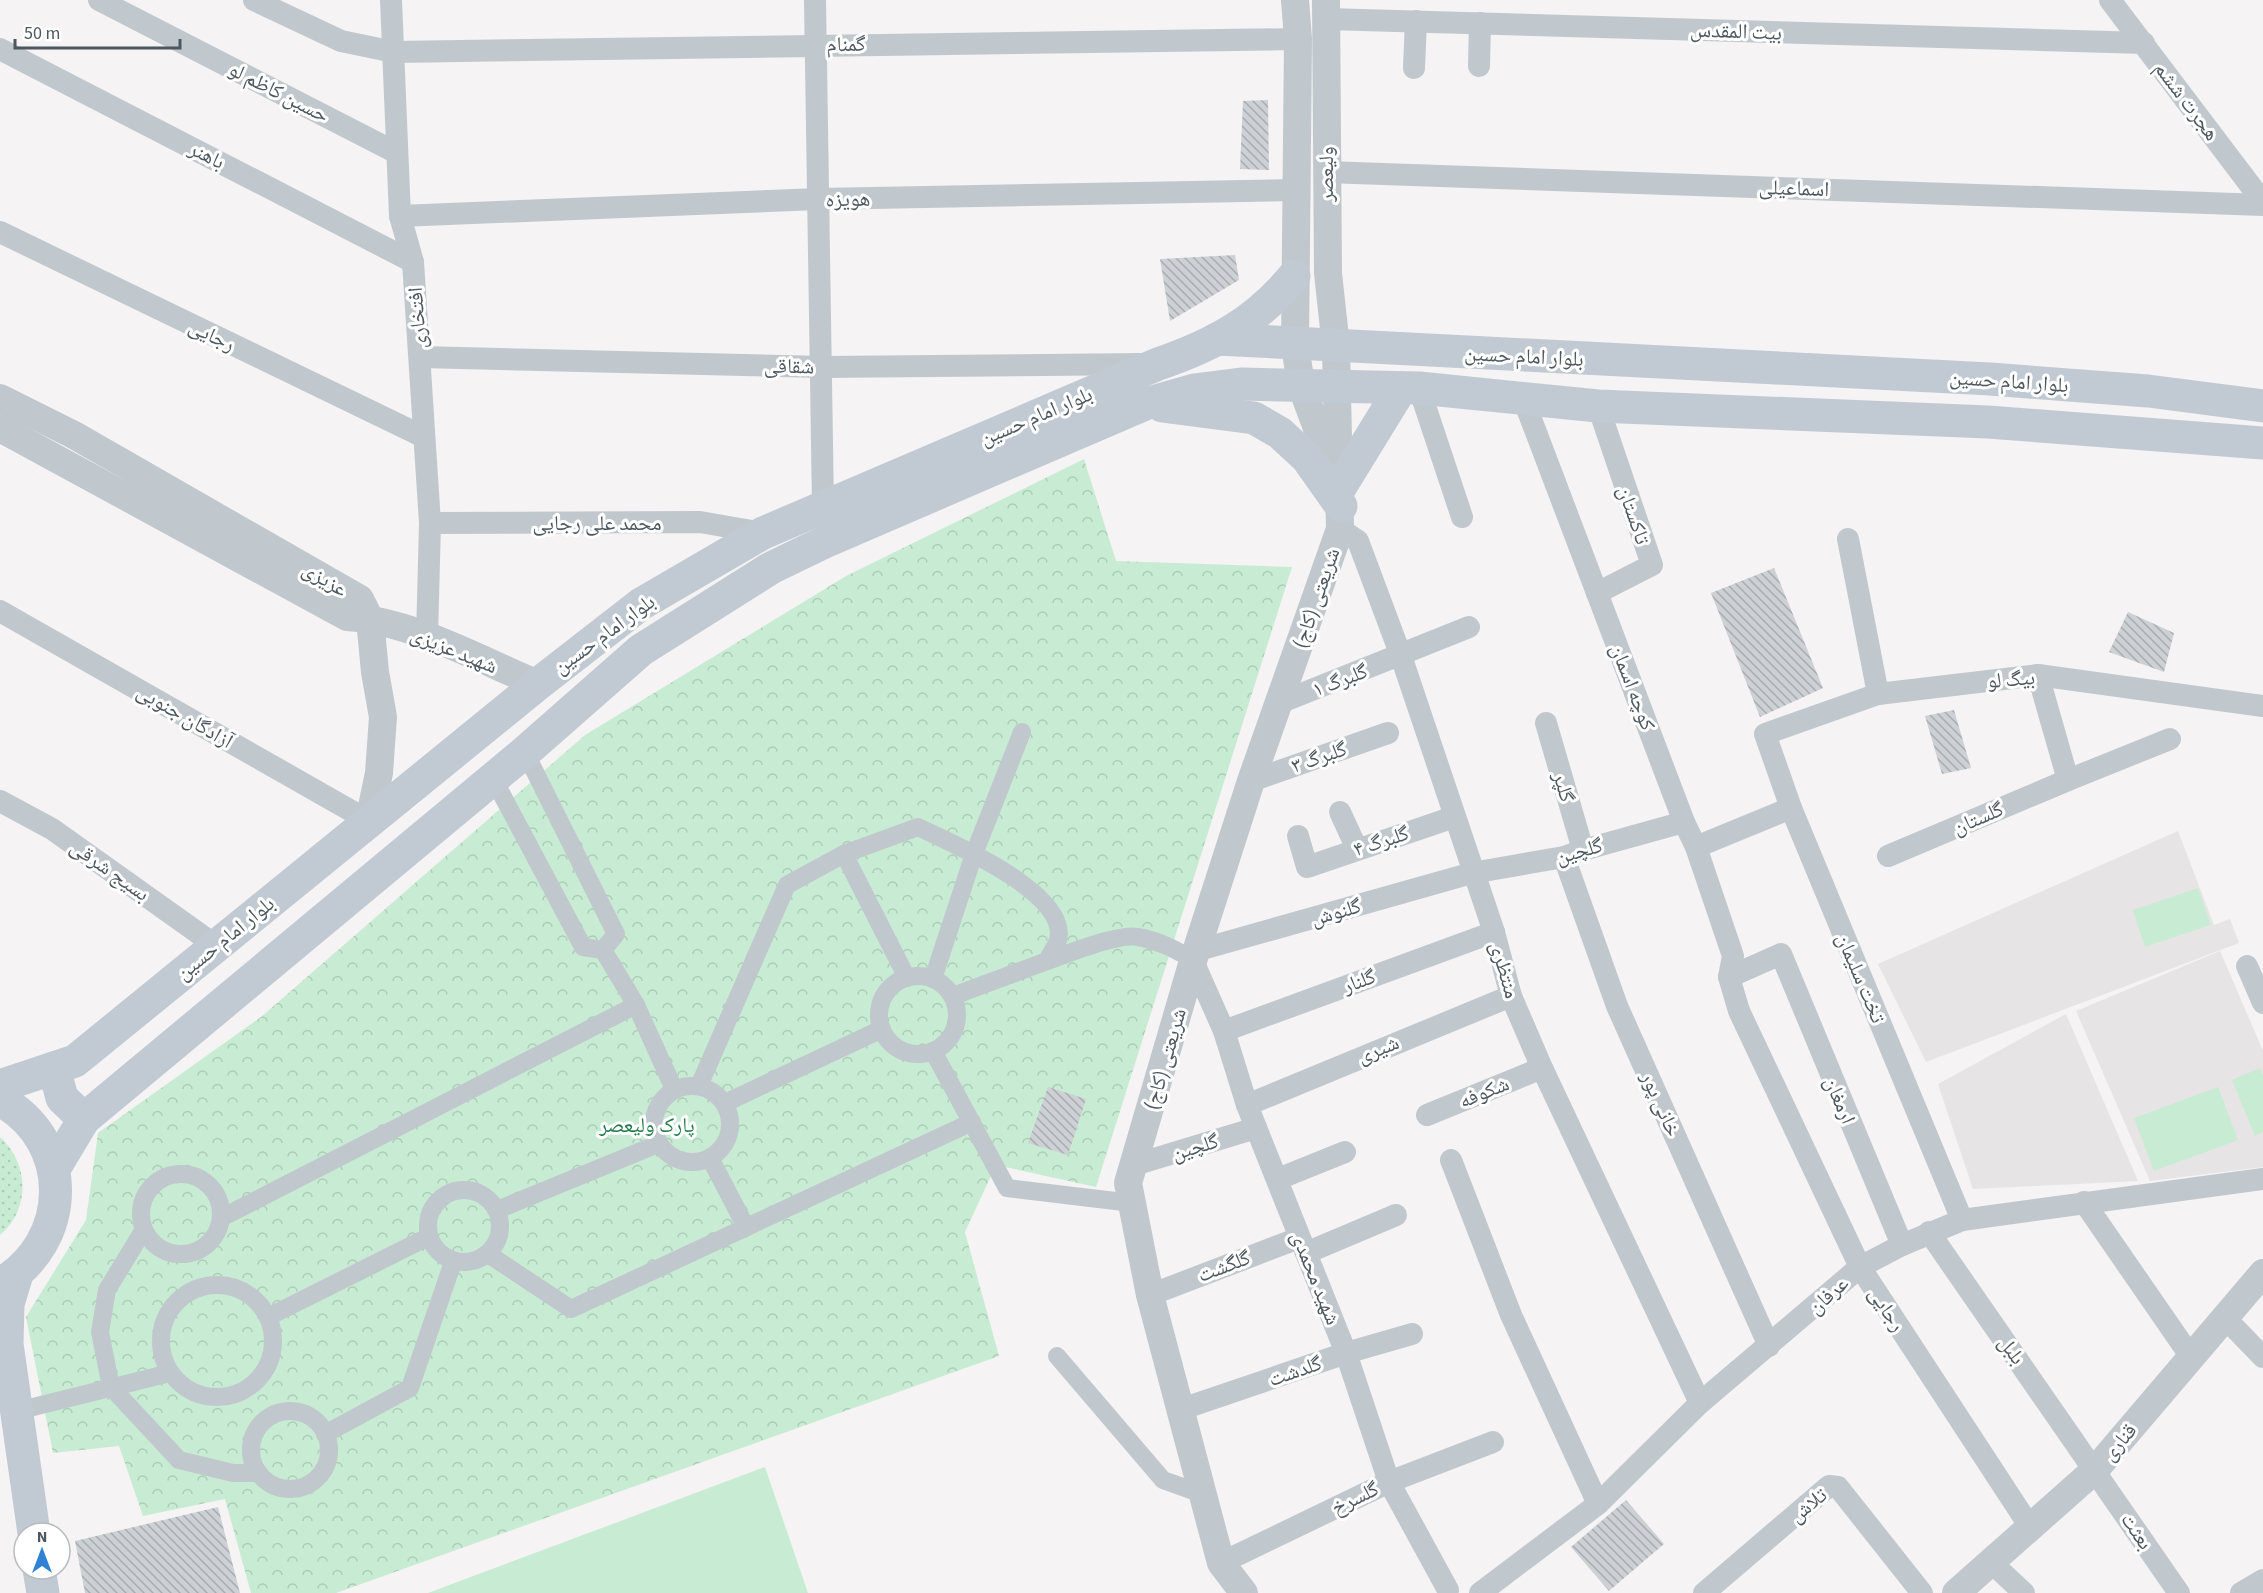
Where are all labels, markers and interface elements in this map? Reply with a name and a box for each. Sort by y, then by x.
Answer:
scale bar [15,12,180,50]
street label: بیت المقدس [1689,14,1783,48]
text: 50 m [24,21,60,46]
street label: گمنام [826,29,866,59]
street label: حسین کاظم لو [224,54,334,130]
street label: هجرت ششم [2147,55,2227,147]
street label: باهنر [183,133,230,177]
street label: ولیعصر [1311,146,1341,203]
street label: اسماعیلی [1758,172,1830,204]
street label: هویزه [825,184,871,214]
street label: افتخاری [400,286,434,350]
street label: رجایی [184,311,240,359]
street label: بلوار امام حسین [1464,338,1584,374]
street label: شقاقی [763,351,815,381]
street label: بلوار امام حسین [1948,362,2070,400]
street label: بلوار امام حسین [975,379,1097,453]
street label: تاکستان [1610,482,1658,548]
street label: محمد علی رجایی [532,508,662,538]
street label: شریعتی (کاج) [1285,544,1347,652]
street label: عزیزی [297,554,354,604]
street label: بلوار امام حسین [547,587,661,681]
street label: شهید عزیزی [406,619,502,681]
street label: کوچه اسمان [1603,639,1663,735]
street label: گلبرگ ۱ [1308,656,1372,704]
street label: بیگ لو [1986,662,2036,696]
street label: آزادگان جنوبی [131,676,239,756]
street label: گلبرگ ۳ [1287,733,1351,781]
street label: گلپر [1545,768,1583,806]
street label: گلستان [1948,794,2008,842]
street label: گلبرگ ۴ [1349,818,1413,864]
street label: گلچین [1552,830,1606,872]
street label: بسیج شرقی [64,832,156,908]
street label: بلوار امام حسین [169,889,281,987]
street label: گلنوش [1307,890,1365,933]
street label: تخت سلیمان [1829,928,1893,1028]
street label: منتظری [1483,938,1527,1002]
street label: گلنار [1337,961,1380,1001]
street label: شریعتی (کاج) [1136,1005,1194,1113]
street label: شیری [1353,1027,1403,1071]
street label: خانی پور [1633,1066,1689,1141]
street label: شکوفه [1454,1068,1514,1116]
street label: ارمغان [1817,1072,1863,1128]
park label: پارک ولیعصر [598,1110,695,1140]
street label: گلچین [1168,1126,1222,1168]
street label: شهید محمدی [1284,1227,1348,1329]
street label: گلگشت [1193,1242,1255,1290]
street label: عرفان [1801,1268,1855,1321]
street label: رجایی [1861,1281,1913,1337]
street label: بلبل [1991,1329,2033,1371]
street label: گلدشت [1264,1348,1326,1394]
street label: قناری [2094,1417,2144,1467]
street label: گلسرخ [1326,1474,1384,1522]
street label: تلاش [1783,1480,1833,1530]
street label: بعثت [2114,1506,2160,1556]
north arrow [12,1521,72,1581]
text: N [37,1526,47,1548]

